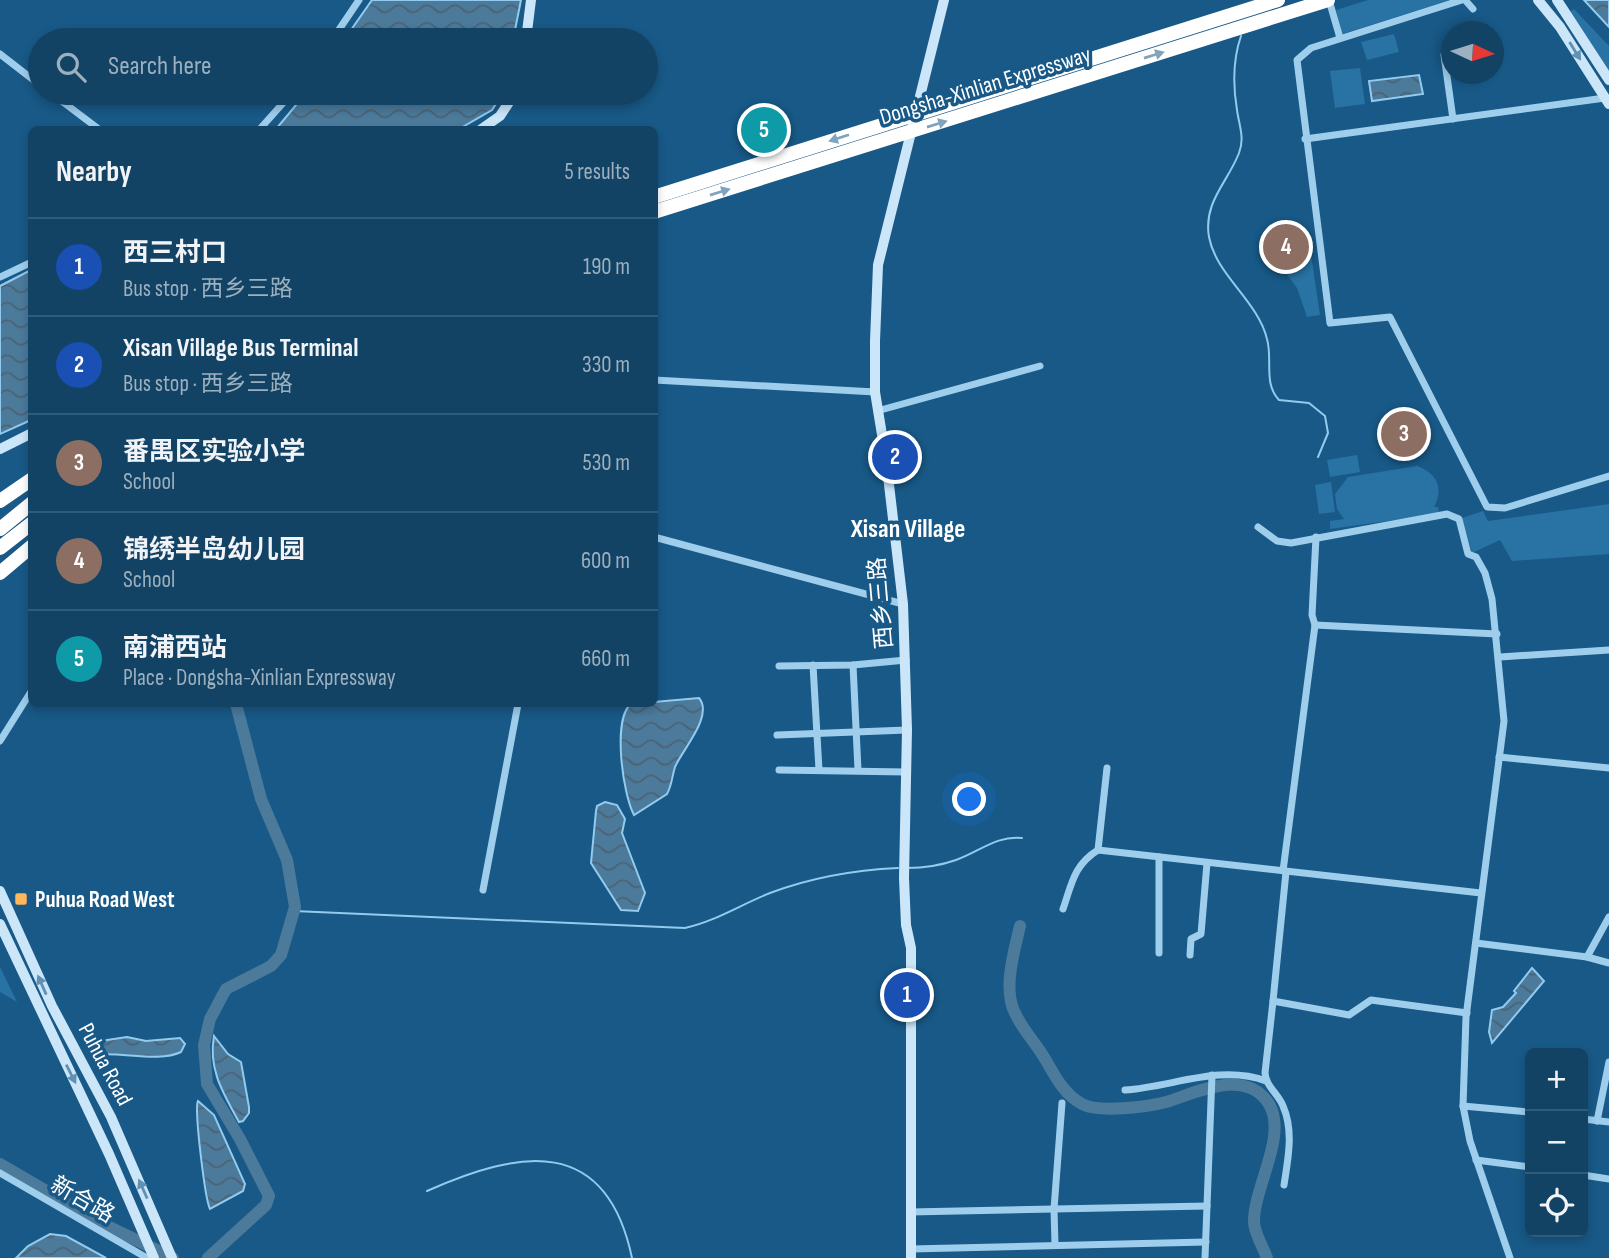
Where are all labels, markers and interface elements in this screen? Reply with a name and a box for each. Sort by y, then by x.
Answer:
north arrow [1441,21,1504,84]
search box [28,28,658,105]
street label: Dongsha-Xinlian Expressway [876,40,1094,131]
one-way arrow [1568,41,1581,60]
icon: search [52,48,90,86]
one-way arrow [1143,49,1164,60]
text: Search here [108,51,211,82]
pin: 5 [741,104,787,156]
one-way arrow [926,118,947,128]
one-way arrow [829,134,850,144]
text: Nearby [56,154,132,190]
text: 5 results [564,158,630,186]
one-way arrow [709,186,730,197]
pin: 4 [1263,221,1309,273]
text: 西三村口 [123,238,227,269]
text: 1 [74,253,84,281]
text: 190 m [583,253,630,281]
text: Bus stop · 西乡三路 [123,275,293,303]
text: Xisan Village Bus Terminal [123,333,358,364]
text: 2 [74,351,84,379]
text: 330 m [582,351,630,379]
text: Bus stop · 西乡三路 [123,370,293,398]
pin: 3 [1381,408,1427,460]
pin: 2 [872,431,918,483]
text: 番禺区实验小学 [123,437,305,468]
text: 3 [74,449,84,477]
text: 530 m [582,449,630,477]
text: School [123,468,175,496]
district label: Xisan Village [850,514,965,545]
text: 锦绣半岛幼儿园 [123,535,305,566]
text: 4 [74,547,84,575]
text: 600 m [581,547,630,575]
street label: 西乡三路 [863,556,899,650]
text: School [123,566,175,594]
text: 南浦西站 [123,633,227,664]
text: 5 [74,645,84,673]
text: 660 m [581,645,630,673]
text: Place · Dongsha-Xinlian Expressway [123,664,396,692]
your location [952,782,986,816]
place label: Puhua Road West [35,886,175,914]
marker: Puhua Road West [13,891,29,907]
pin: 1 [884,969,930,1021]
one-way arrow [36,975,48,995]
street label: Puhua Road [72,1018,139,1111]
map controls [1525,1048,1588,1237]
button: + [1525,1048,1588,1111]
one-way arrow [66,1064,77,1084]
button: − [1525,1111,1588,1174]
street label: 新合路 [46,1170,119,1229]
button: locate [1525,1174,1588,1237]
one-way arrow [137,1178,148,1199]

